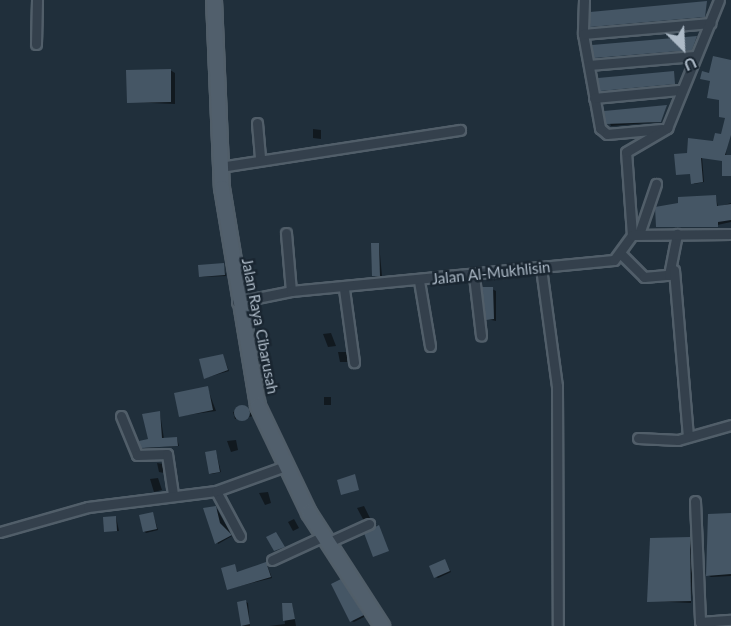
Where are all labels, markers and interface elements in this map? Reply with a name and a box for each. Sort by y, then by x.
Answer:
north arrow [653,18,713,78]
text: U [681,54,700,76]
street label: Jalan Raya Cibarusah [238,257,282,395]
street label: Jalan Al-Mukhlisin [431,258,551,288]

